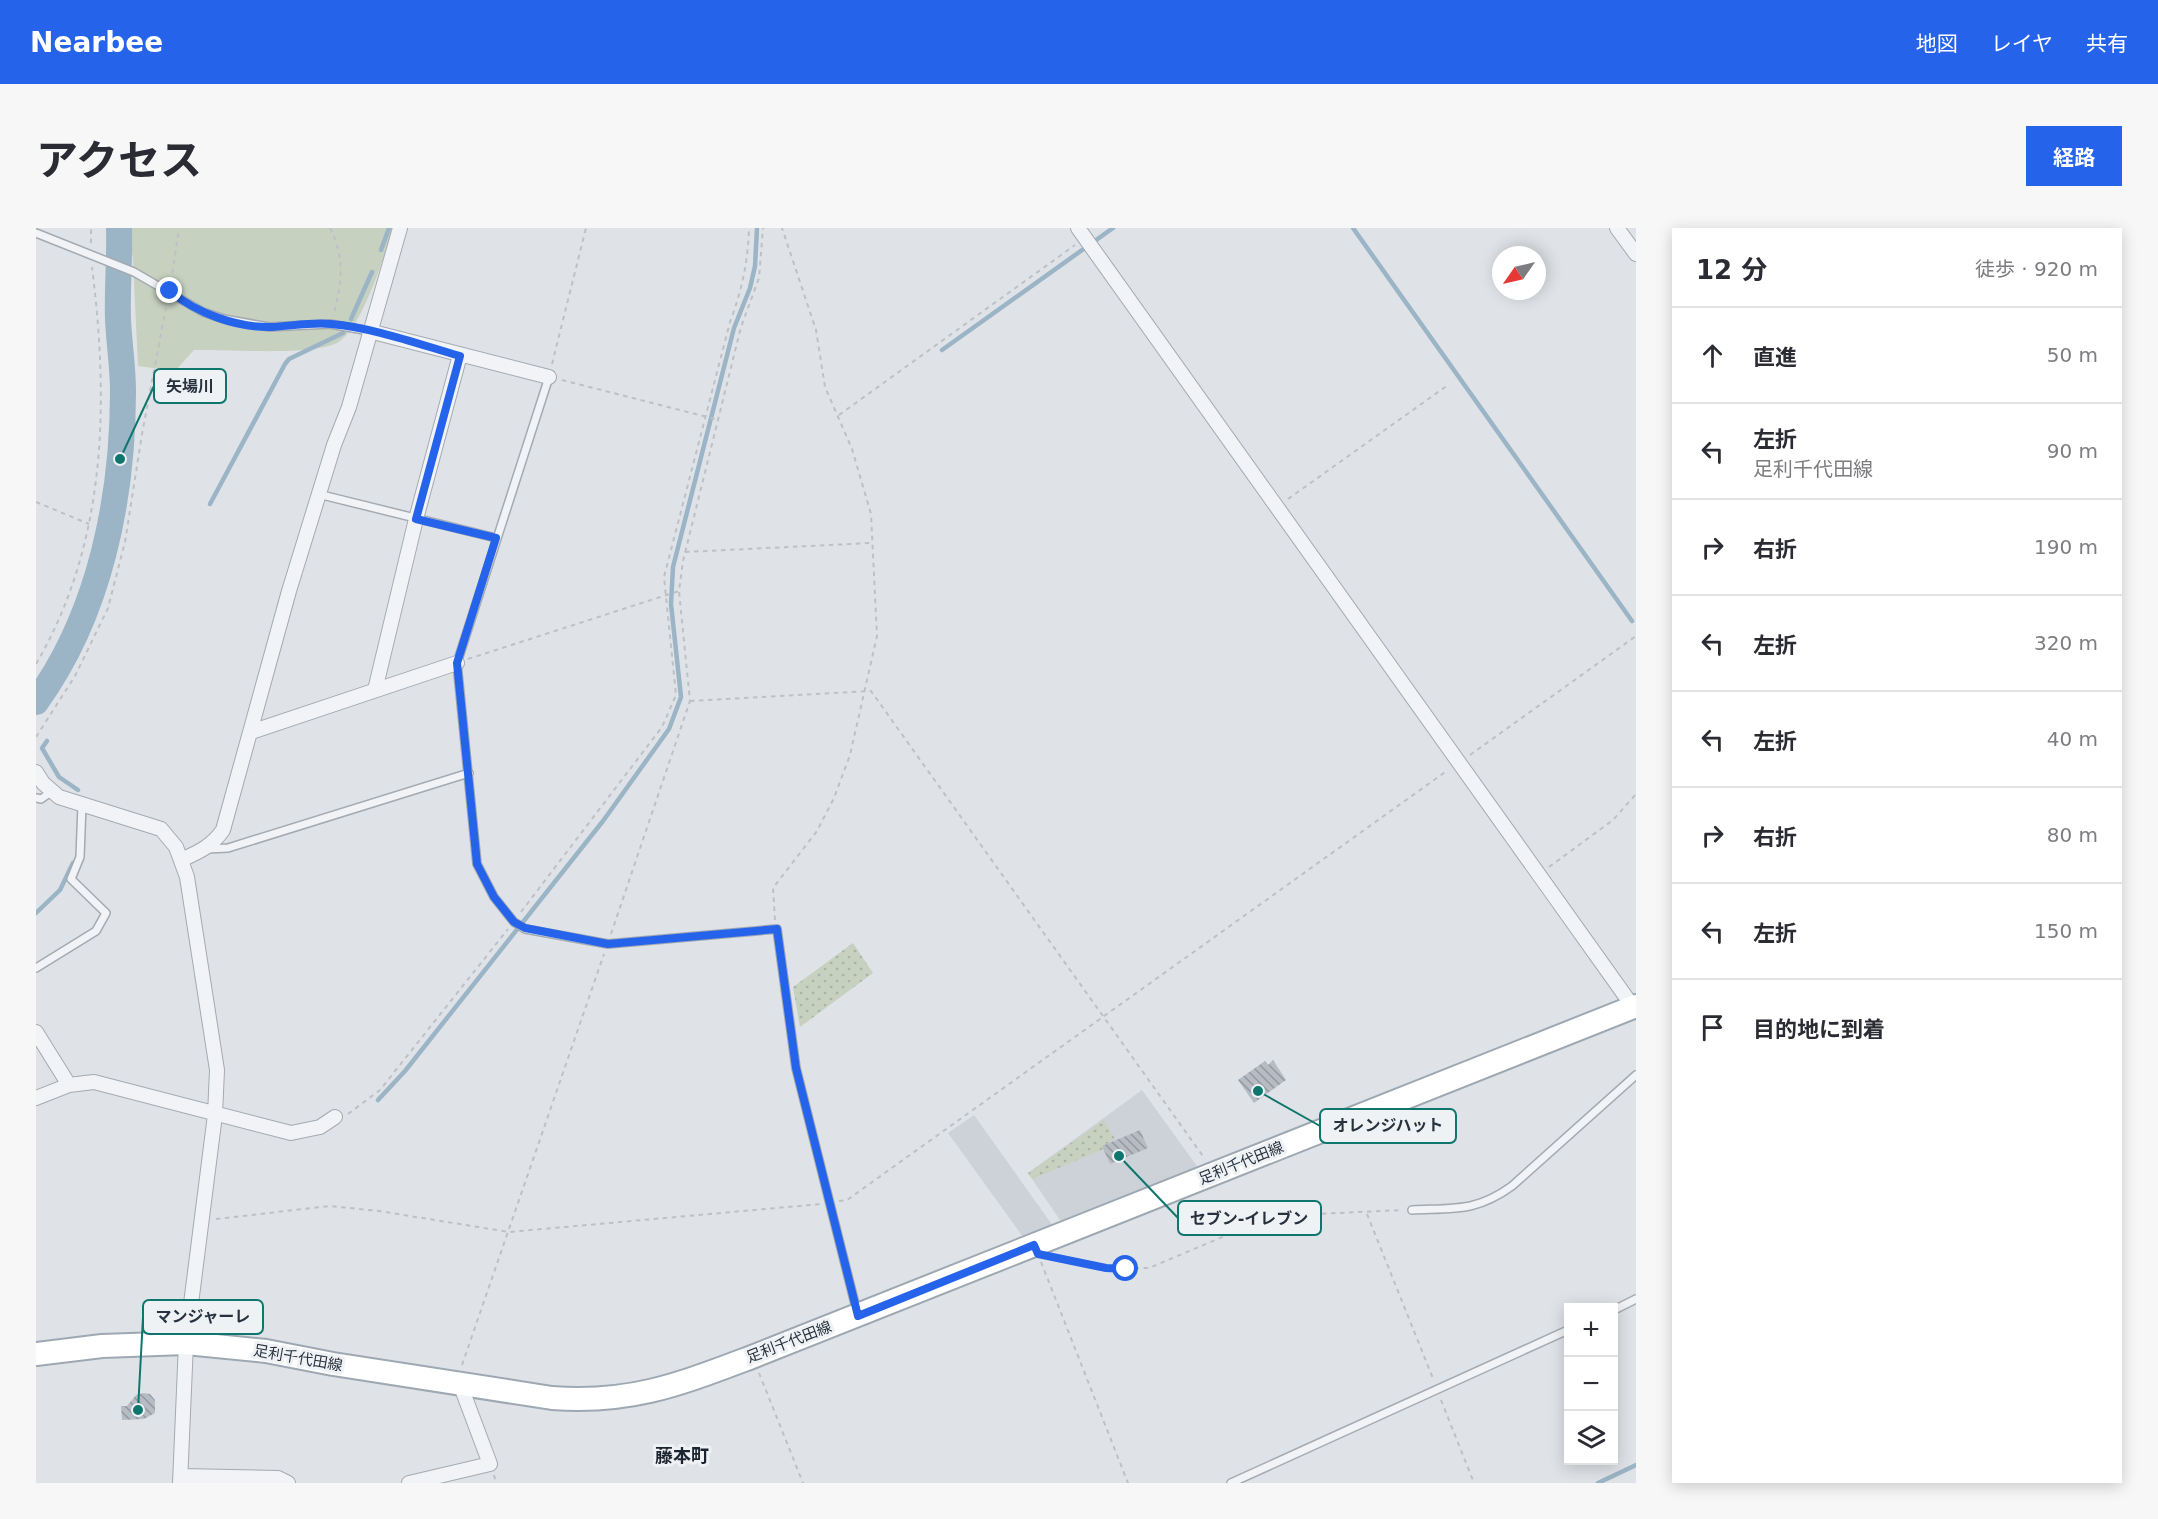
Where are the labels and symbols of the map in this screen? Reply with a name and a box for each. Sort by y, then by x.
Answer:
north arrow [1492,246,1546,300]
route end [156,277,182,303]
callout: 矢場川 [154,369,226,403]
text: 矢場川 [166,377,214,396]
callout: オレンジハット [1320,1109,1456,1143]
text: オレンジハット [1332,1116,1444,1135]
street label: 足利千代田線 [1196,1138,1286,1188]
callout: セブン-イレブン [1178,1201,1321,1235]
text: セブン-イレブン [1190,1209,1308,1228]
route start [1112,1255,1138,1281]
callout: マンジャーレ [143,1300,263,1334]
text: マンジャーレ [155,1307,251,1326]
street label: 足利千代田線 [744,1317,834,1367]
street label: 足利千代田線 [252,1341,344,1375]
district label: 藤本町 [655,1445,709,1466]

